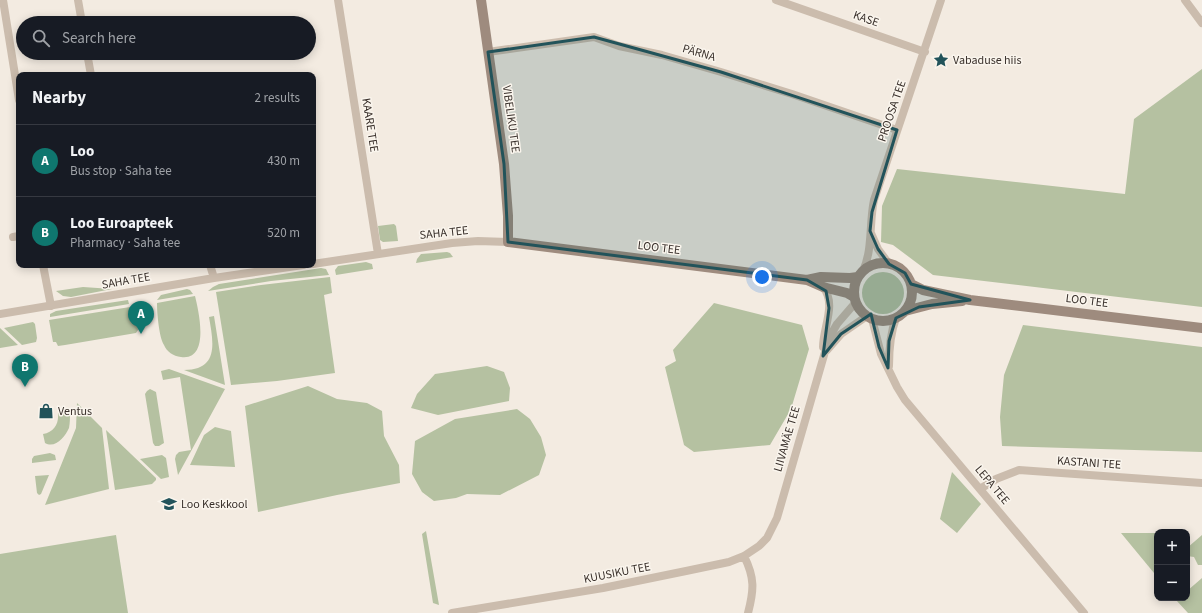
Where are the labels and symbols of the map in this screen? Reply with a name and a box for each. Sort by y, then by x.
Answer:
street label: KASE [851,7,881,31]
street label: PÄRNA [680,40,718,66]
place icon: Vabaduse hiis [932,51,950,69]
place label: Vabaduse hiis [953,52,1022,69]
street label: PROOSA TEE [874,78,910,144]
street label: VIBELIKU TEE [498,84,524,154]
street label: KAARE TEE [357,97,383,153]
street label: SAHA TEE [419,222,469,244]
street label: LOO TEE [637,237,681,259]
your location [752,267,772,287]
street label: SAHA TEE [101,268,151,294]
street label: LOO TEE [1065,290,1109,312]
pin: A [128,301,154,334]
pin: B [12,354,38,387]
shop icon: Ventus [37,402,55,420]
place label: Ventus [58,403,92,420]
street label: LIIVAMÄE TEE [769,404,805,474]
street label: KASTANI TEE [1056,452,1122,474]
street label: LEPA TEE [971,462,1013,508]
school or university icon: Loo Keskkool [160,495,178,513]
place label: Loo Keskkool [181,496,248,513]
street label: KUUSIKU TEE [582,558,652,588]

